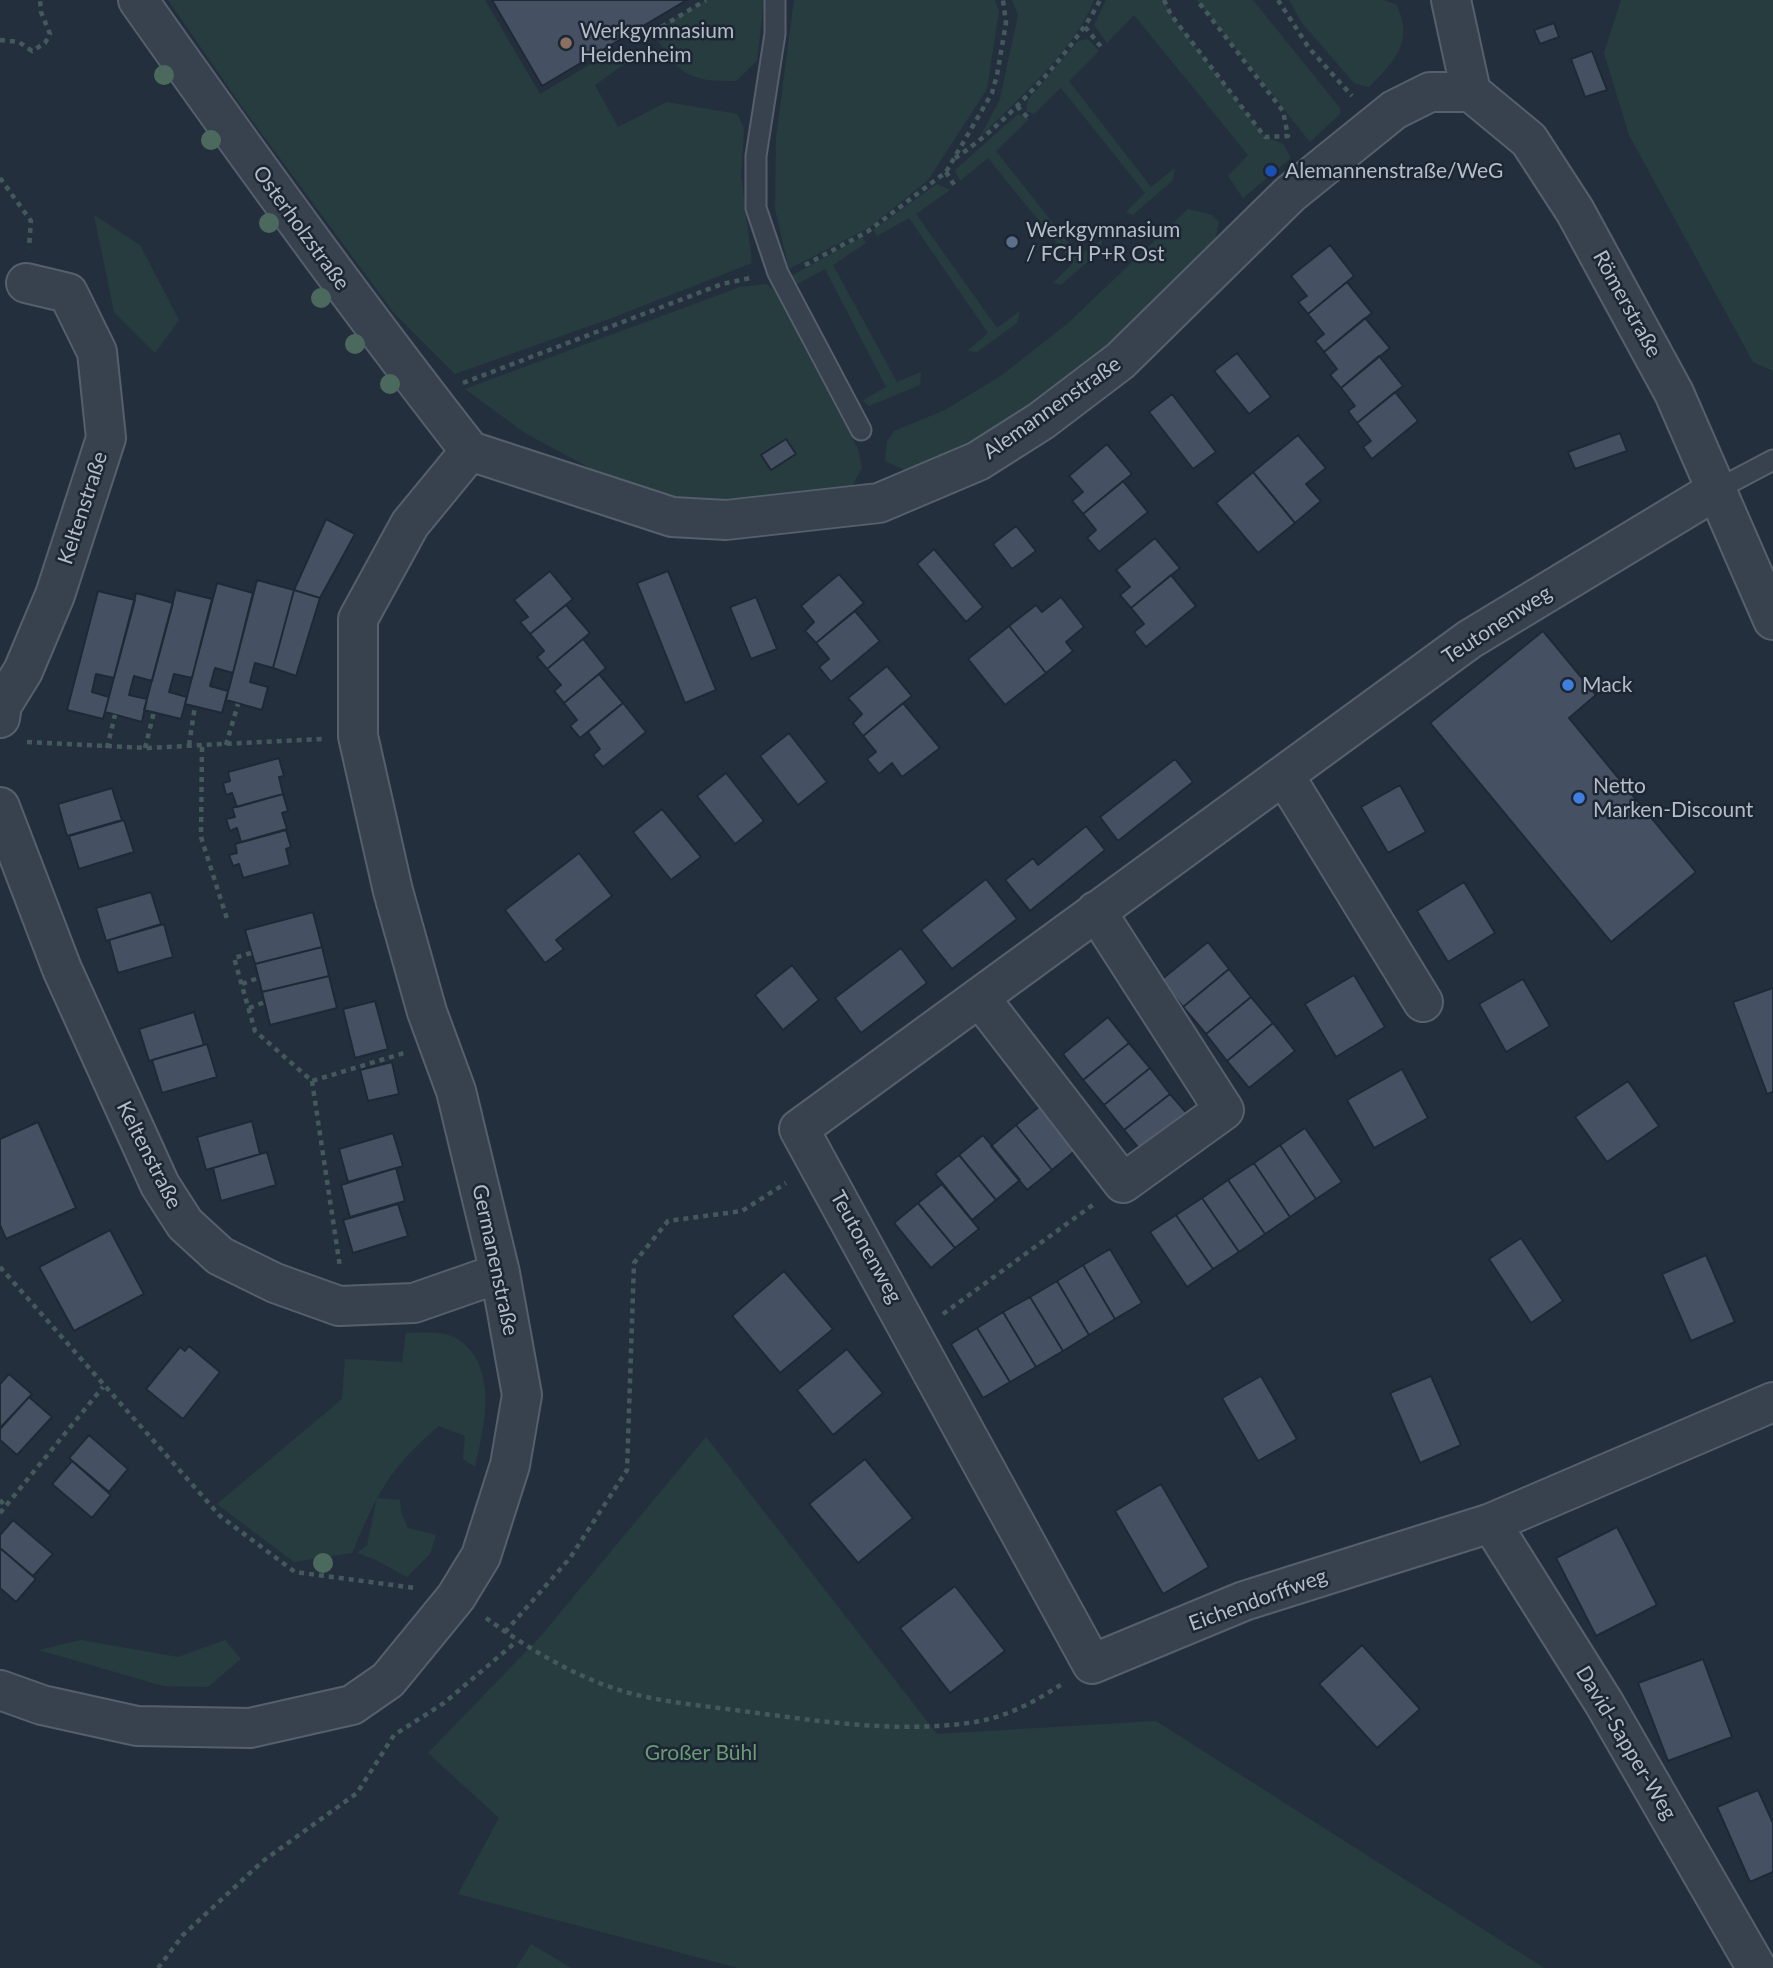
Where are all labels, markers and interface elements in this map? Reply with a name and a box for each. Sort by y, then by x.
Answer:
place label: Werkgymnasium Heidenheim [580,18,734,68]
marker: Werkgymnasium Heidenheim [558,35,574,51]
place label: Alemannenstraße/WeG [1285,158,1503,184]
street label: Osterholzstraße [247,161,355,295]
marker: Alemannenstraße/WeG [1263,163,1279,179]
place label: Werkgymnasium / FCH P+R Ost [1026,217,1180,267]
marker: Werkgymnasium / FCH P+R Ost [1004,234,1020,250]
street label: Römerstraße [1587,246,1667,362]
street label: Alemannenstraße [978,351,1126,465]
street label: Keltenstraße [53,448,113,568]
street label: Teutonenweg [1438,580,1556,670]
place label: Mack [1582,672,1632,698]
marker: Mack [1560,677,1576,693]
place label: Netto Marken-Discount [1593,773,1753,823]
marker: Netto Marken-Discount [1571,790,1587,806]
street label: Keltenstraße [111,1097,187,1213]
street label: Germanenstraße [467,1182,523,1338]
street label: Teutonenweg [825,1186,907,1308]
street label: Eichendorffweg [1185,1563,1331,1637]
street label: David-Sapper-Weg [1570,1662,1682,1824]
park label: Großer Bühl [645,1740,757,1766]

